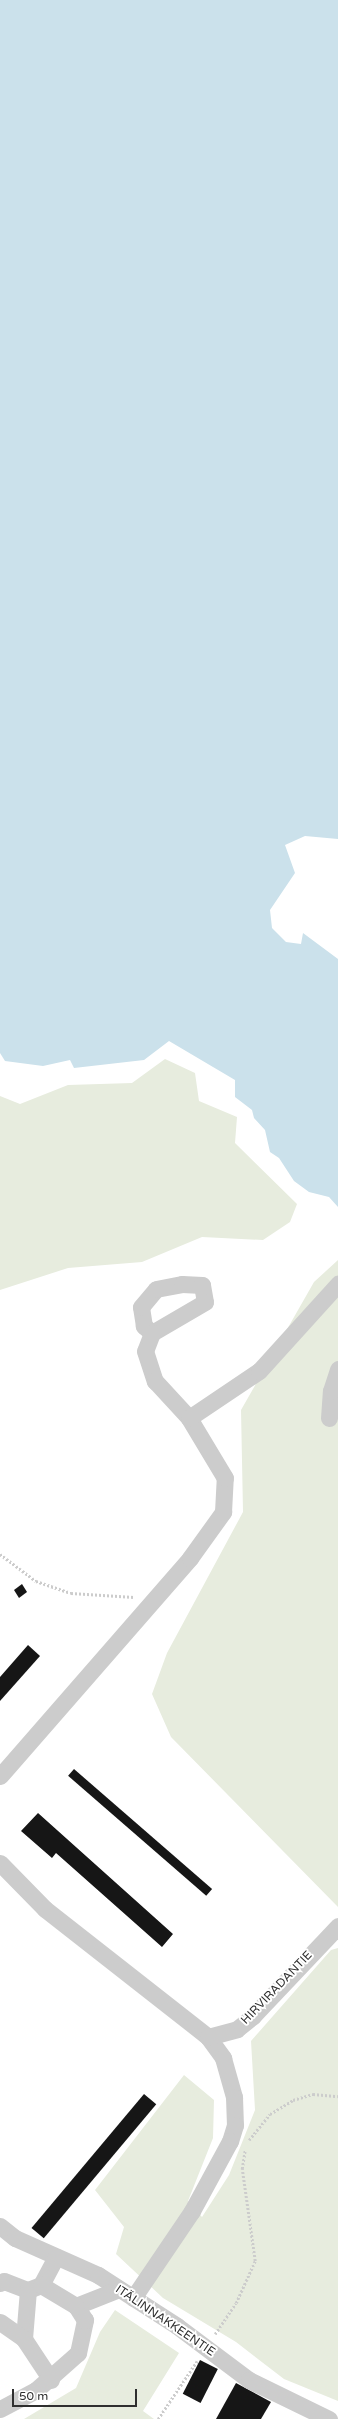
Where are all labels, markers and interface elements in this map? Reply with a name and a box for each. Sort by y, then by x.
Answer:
street label: HIRVIRADANTIE [238,1948,316,2028]
street label: ITÄLINNAKKEENTIE [113,2282,217,2360]
scale bar [14,2381,139,2407]
text: 50 m [19,2389,48,2403]

